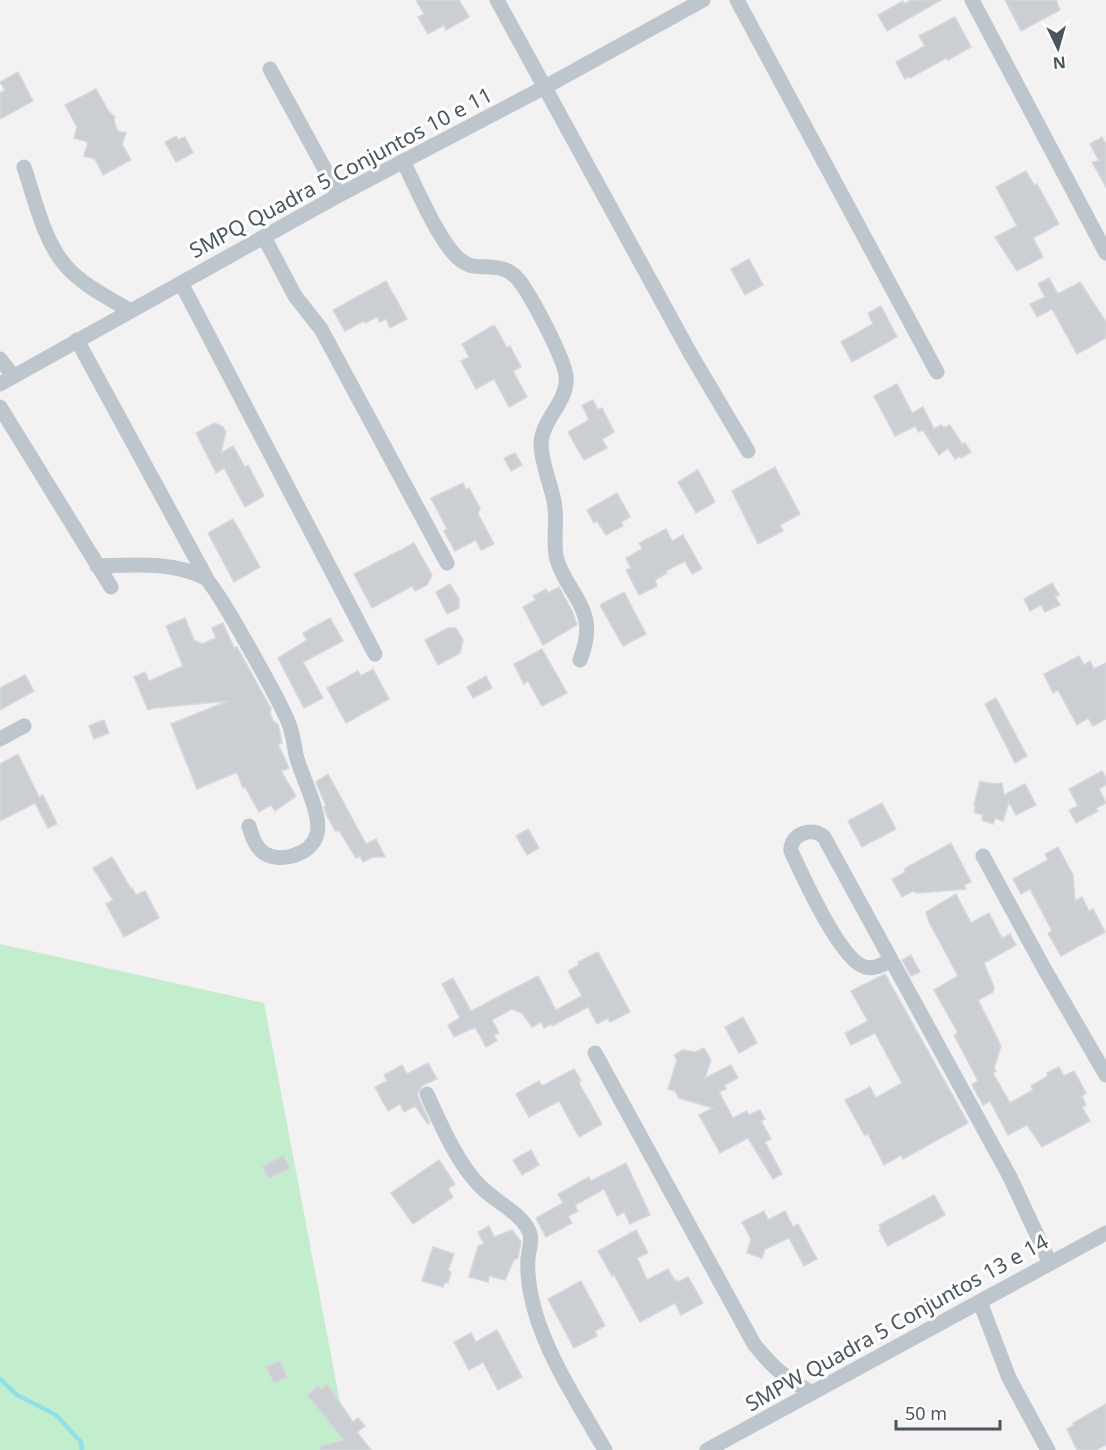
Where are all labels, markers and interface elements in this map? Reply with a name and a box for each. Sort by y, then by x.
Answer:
north arrow [1028,18,1088,78]
text: N [1052,51,1067,74]
street label: SMPQ Quadra 5 Conjuntos 10 e 11 [184,80,497,264]
street label: SMPW Quadra 5 Conjuntos 13 e 14 [740,1227,1053,1417]
scale bar [896,1393,1000,1431]
text: 50 m [905,1401,947,1425]

